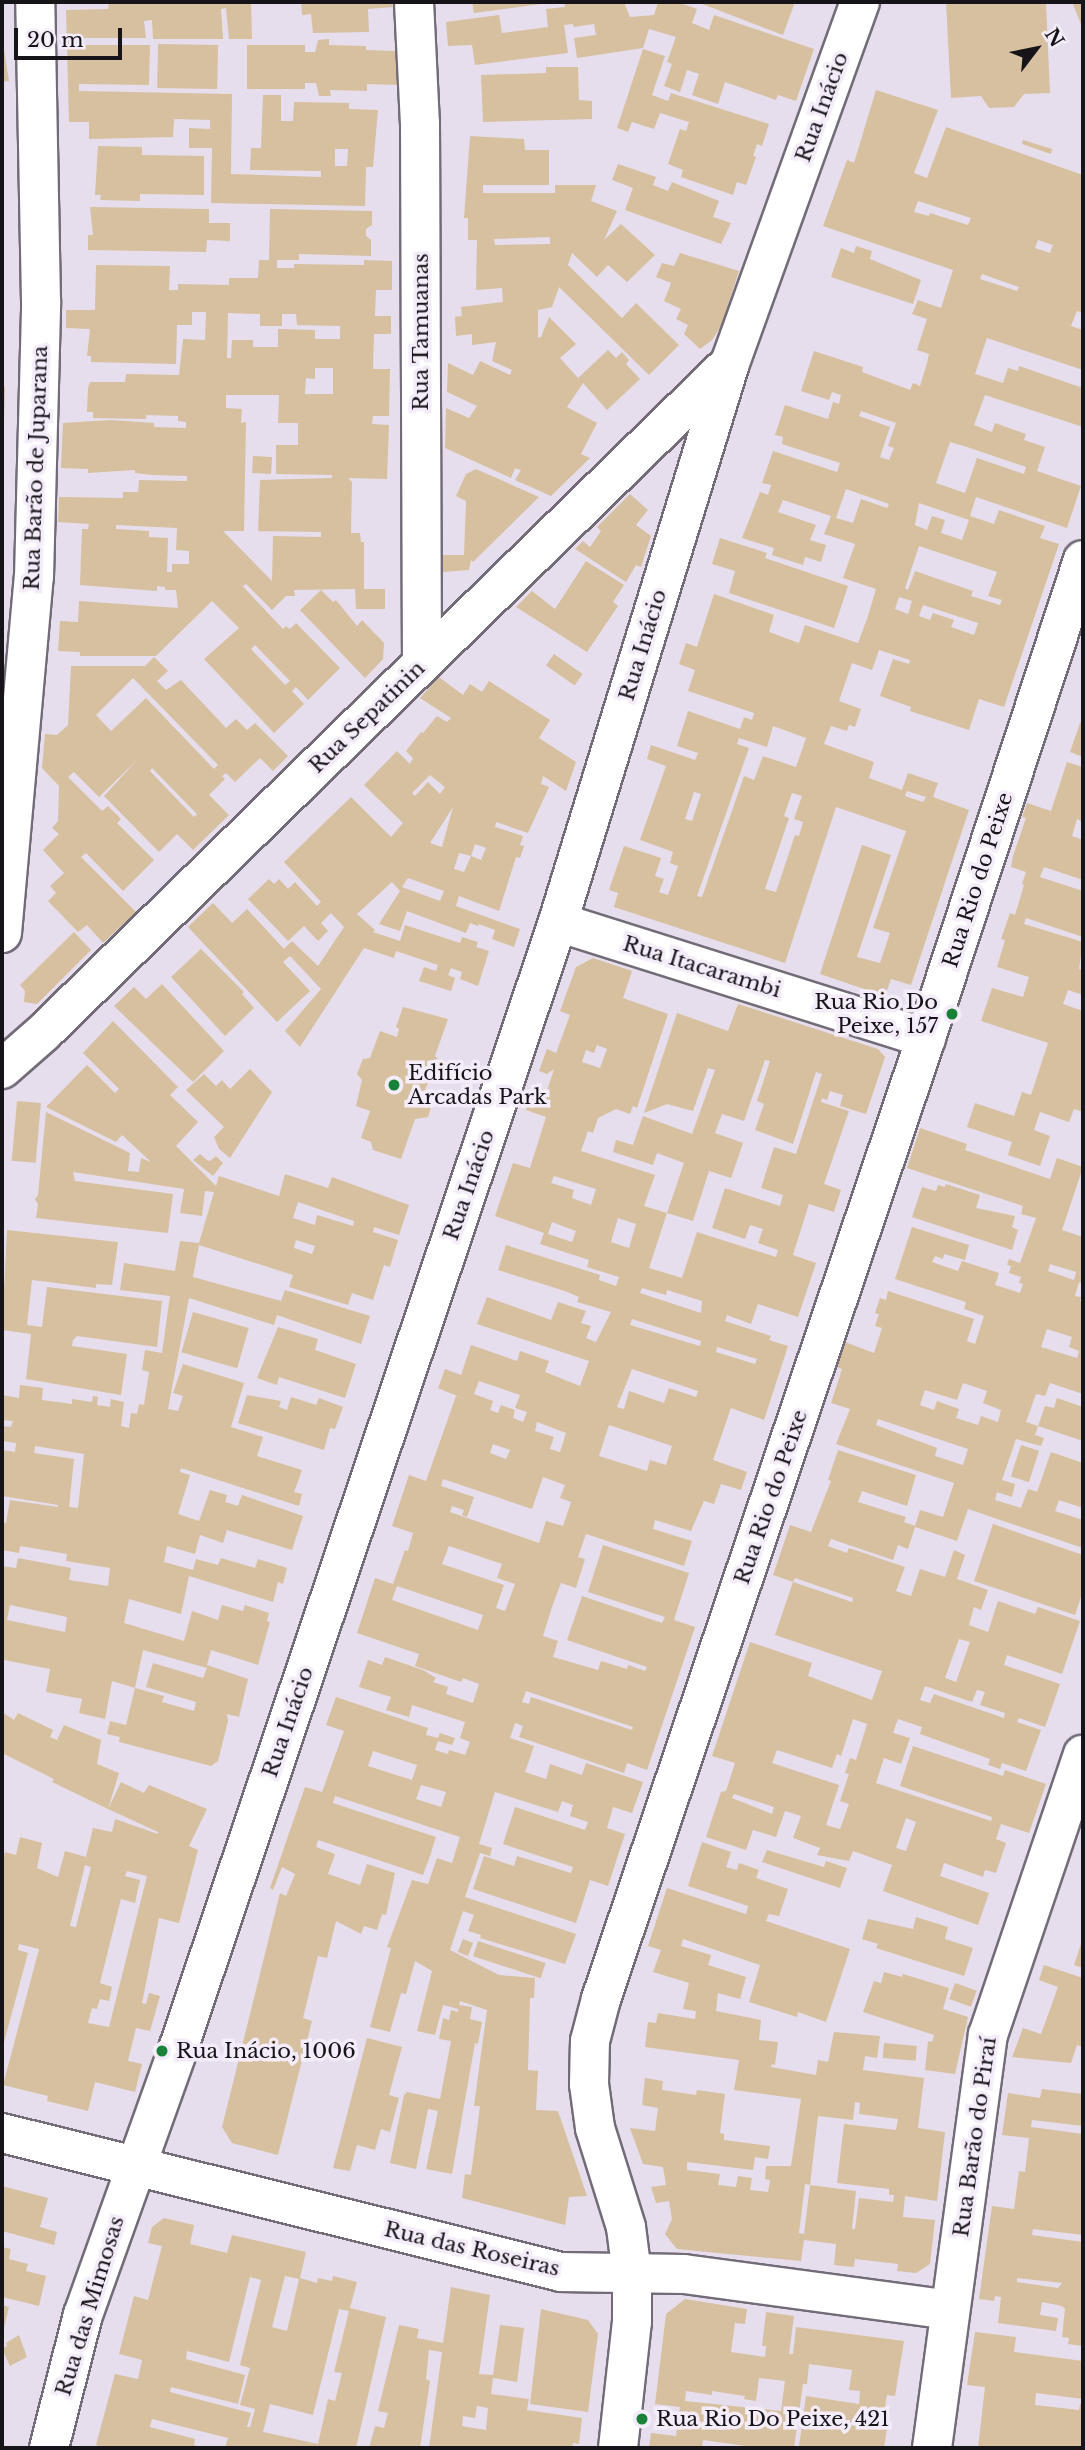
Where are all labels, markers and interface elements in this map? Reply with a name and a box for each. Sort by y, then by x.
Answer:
scale bar [18,14,126,58]
north arrow [1001,14,1071,84]
text: N [1040,24,1069,51]
text: 20 m [27,27,84,53]
street label: Rua Inácio [790,49,854,165]
street label: Rua Tamuanas [408,253,434,411]
street label: Rua Barão de Juparana [19,345,53,591]
street label: Rua Inácio [614,586,672,704]
street label: Rua Sepatinin [304,656,430,778]
street label: Rua Rio do Peixe [938,789,1018,971]
street label: Rua Itacarambi [620,931,784,1003]
place label: Rua Rio Do Peixe, 157 [814,989,938,1039]
marker: Rua Rio Do Peixe, 157 [944,1006,960,1022]
place label: Edifício Arcadas Park [408,1060,547,1110]
marker: Edifício Arcadas Park [386,1077,402,1093]
street label: Rua Inácio [438,1126,500,1244]
street label: Rua Rio do Peixe [729,1406,813,1588]
street label: Rua Inácio [257,1663,319,1781]
street label: Rua Barão do Piraí [948,2035,1002,2239]
place label: Rua Inácio, 1006 [176,2038,356,2064]
marker: Rua Inácio, 1006 [154,2043,170,2059]
street label: Rua das Mimosas [51,2213,129,2399]
street label: Rua das Roseiras [382,2217,562,2281]
place label: Rua Rio Do Peixe, 421 [656,2406,890,2432]
marker: Rua Rio Do Peixe, 421 [634,2411,650,2427]

